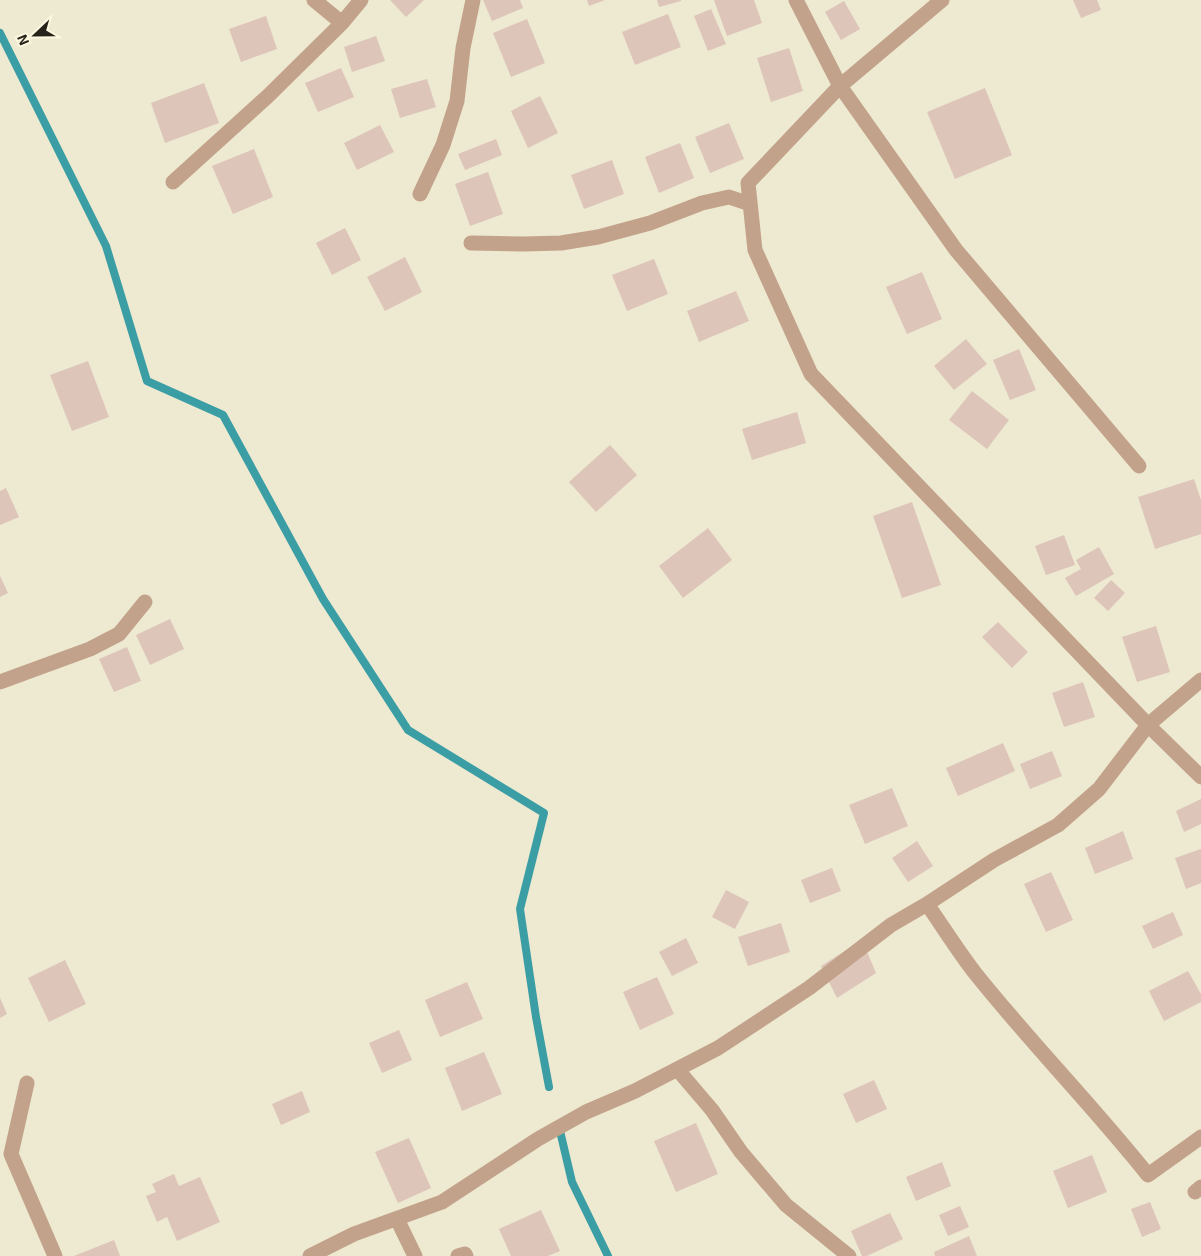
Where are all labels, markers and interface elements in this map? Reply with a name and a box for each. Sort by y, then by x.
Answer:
north arrow [10,10,60,60]
text: N [13,32,32,48]

